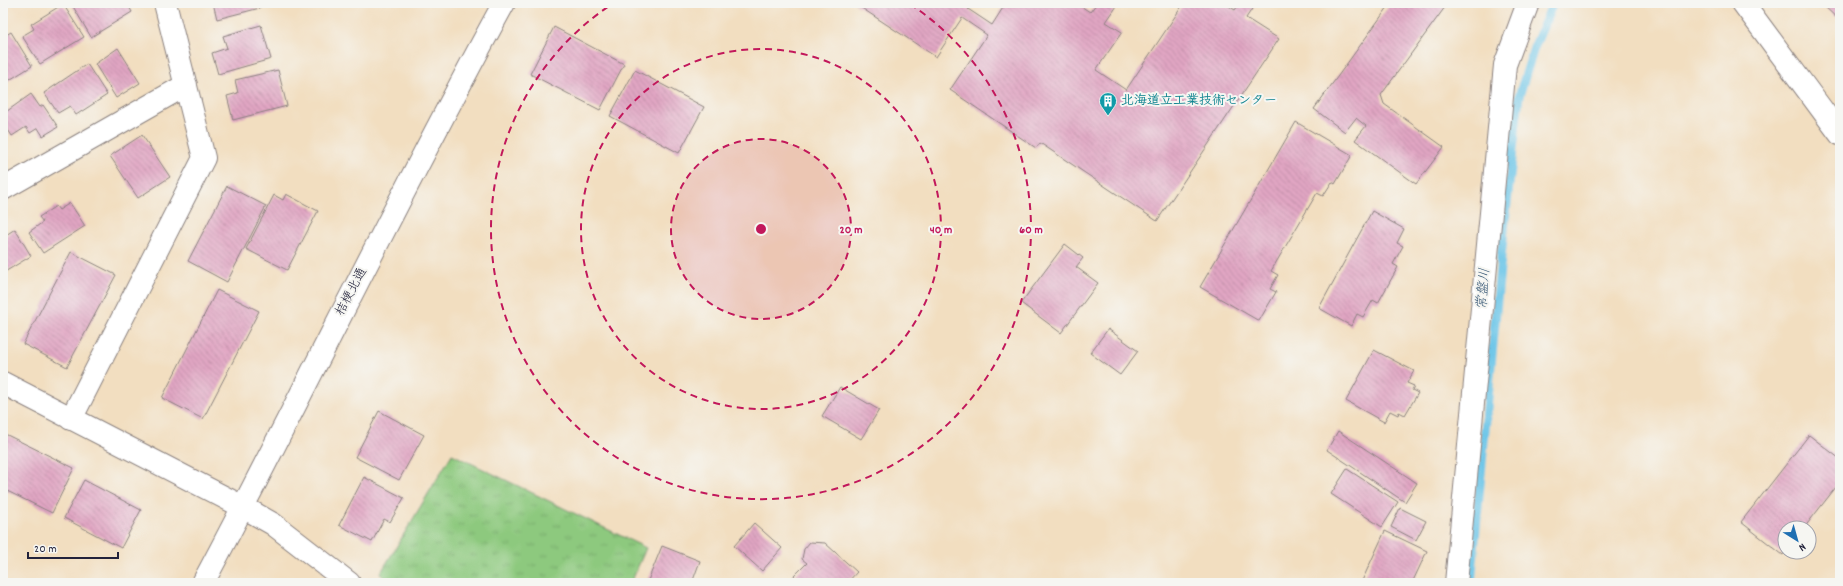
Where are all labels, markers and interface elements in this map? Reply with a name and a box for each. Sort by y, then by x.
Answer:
building icon: 北海道立工業技術センター [1098,91,1118,116]
place label: 北海道立工業技術センター [1121,92,1277,111]
centre of rings [754,222,768,236]
text: 20 m [840,222,862,239]
text: 40 m [930,222,952,239]
text: 60 m [1019,222,1043,239]
street label: 桔梗北通 [331,265,373,319]
water label: 常盤川 [1472,267,1496,311]
north arrow [1777,520,1817,560]
scale bar [28,534,118,560]
text: N [1794,538,1809,555]
text: 20 m [34,541,57,558]

